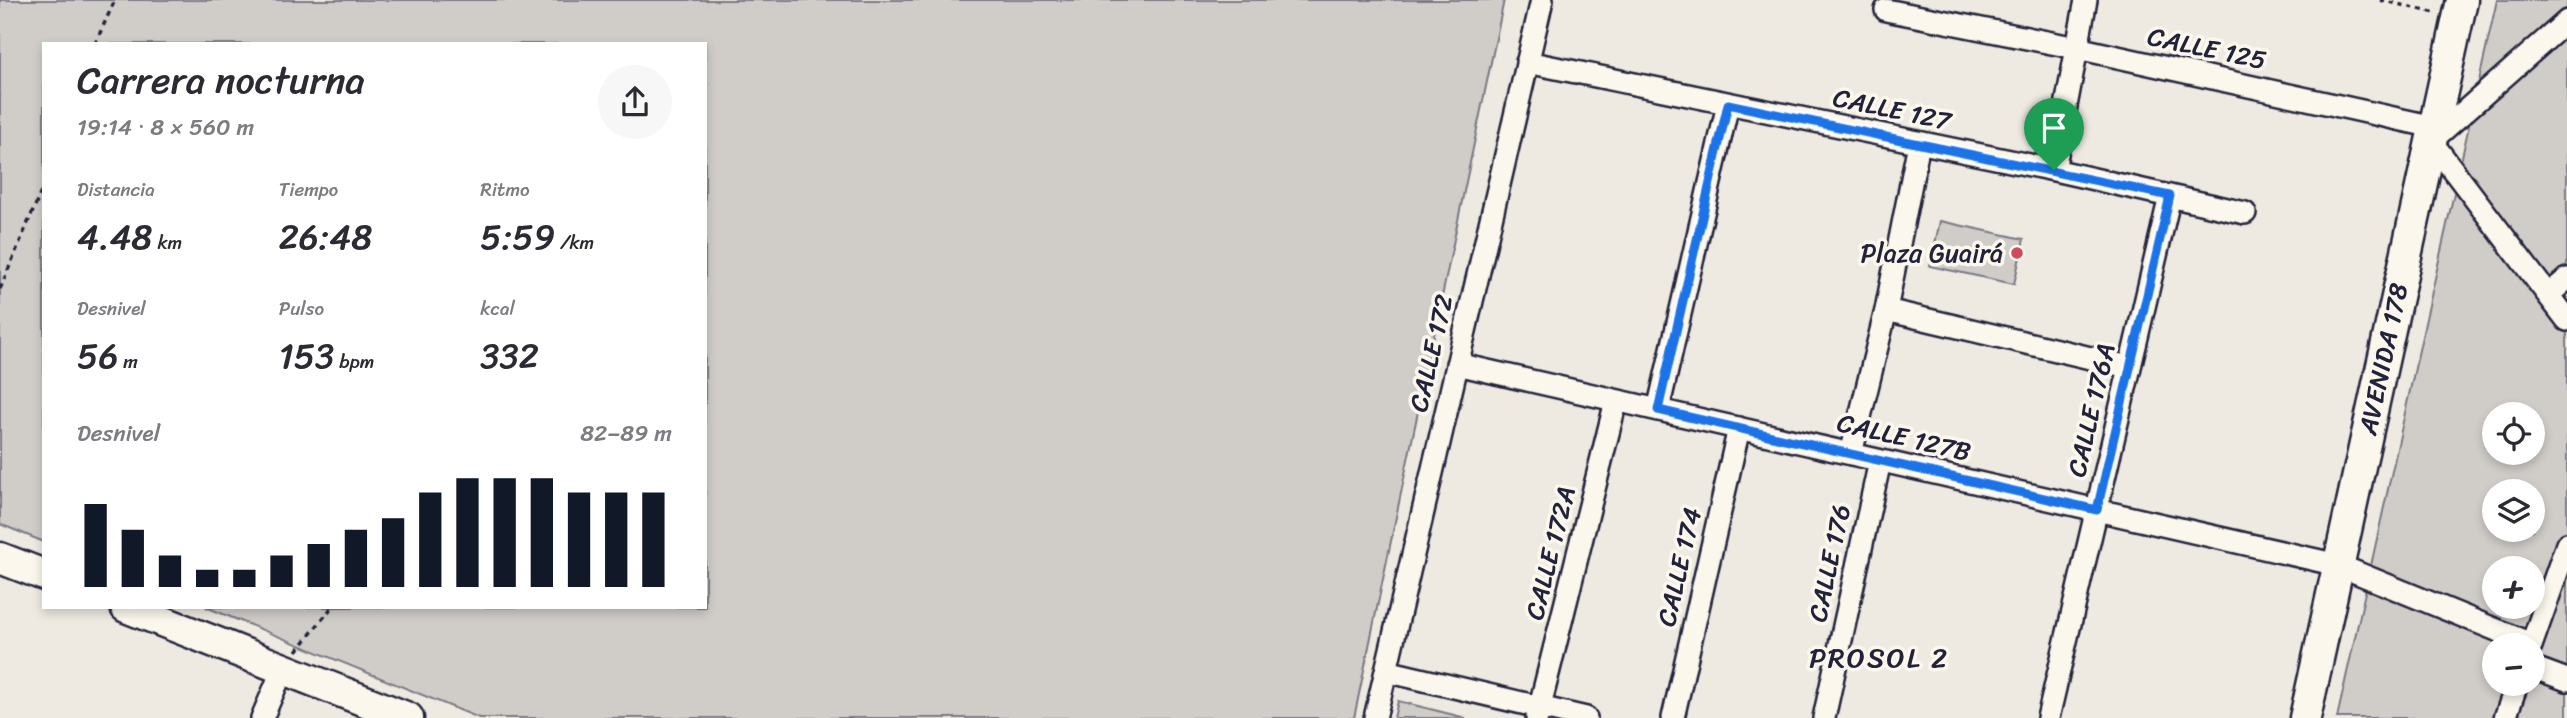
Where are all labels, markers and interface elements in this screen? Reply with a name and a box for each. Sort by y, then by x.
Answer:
street label: CALLE 125 [2143,13,2271,83]
text: Carrera nocturna [77,47,365,114]
button: share [598,65,672,139]
street label: CALLE 127 [1829,74,1957,144]
pin [2024,98,2084,170]
text: 19:14 · 8 × 560 m [77,107,254,148]
icon: arrive [2035,109,2073,147]
text: Distancia [77,173,155,206]
text: Tiempo [279,173,338,206]
text: Ritmo [480,173,530,206]
text: 4.48 [77,206,152,268]
text: 26:48 [279,206,372,268]
text: 5:59 [480,206,555,268]
text: km [152,226,182,259]
text: /km [555,226,594,259]
place label: Plaza Guairá [1861,230,2003,276]
marker: Plaza Guairá [2009,245,2025,261]
street label: AVENIDA 178 [2344,278,2422,440]
street label: CALLE 172 [1395,290,1467,416]
text: Desnivel [77,292,146,325]
text: Pulso [279,292,324,325]
text: kcal [480,292,515,325]
text: 56 [77,325,118,387]
text: 153 [279,325,334,387]
text: 332 [480,325,539,387]
street label: CALLE 176A [2053,338,2129,482]
text: m [118,345,138,378]
text: bpm [334,345,374,378]
street label: CALLE 127B [1833,399,1975,475]
map controls [2482,402,2545,696]
button: locate [2482,402,2545,465]
text: Desnivel [77,413,160,454]
text: 82–89 m [580,413,672,454]
button: layers [2482,479,2545,542]
street label: CALLE 172A [1511,481,1589,625]
street label: CALLE 176 [1794,500,1864,626]
street label: CALLE 174 [1643,503,1715,631]
button: + [2482,556,2545,619]
district label: PROSOL 2 [1809,633,1949,682]
button: − [2482,633,2545,696]

